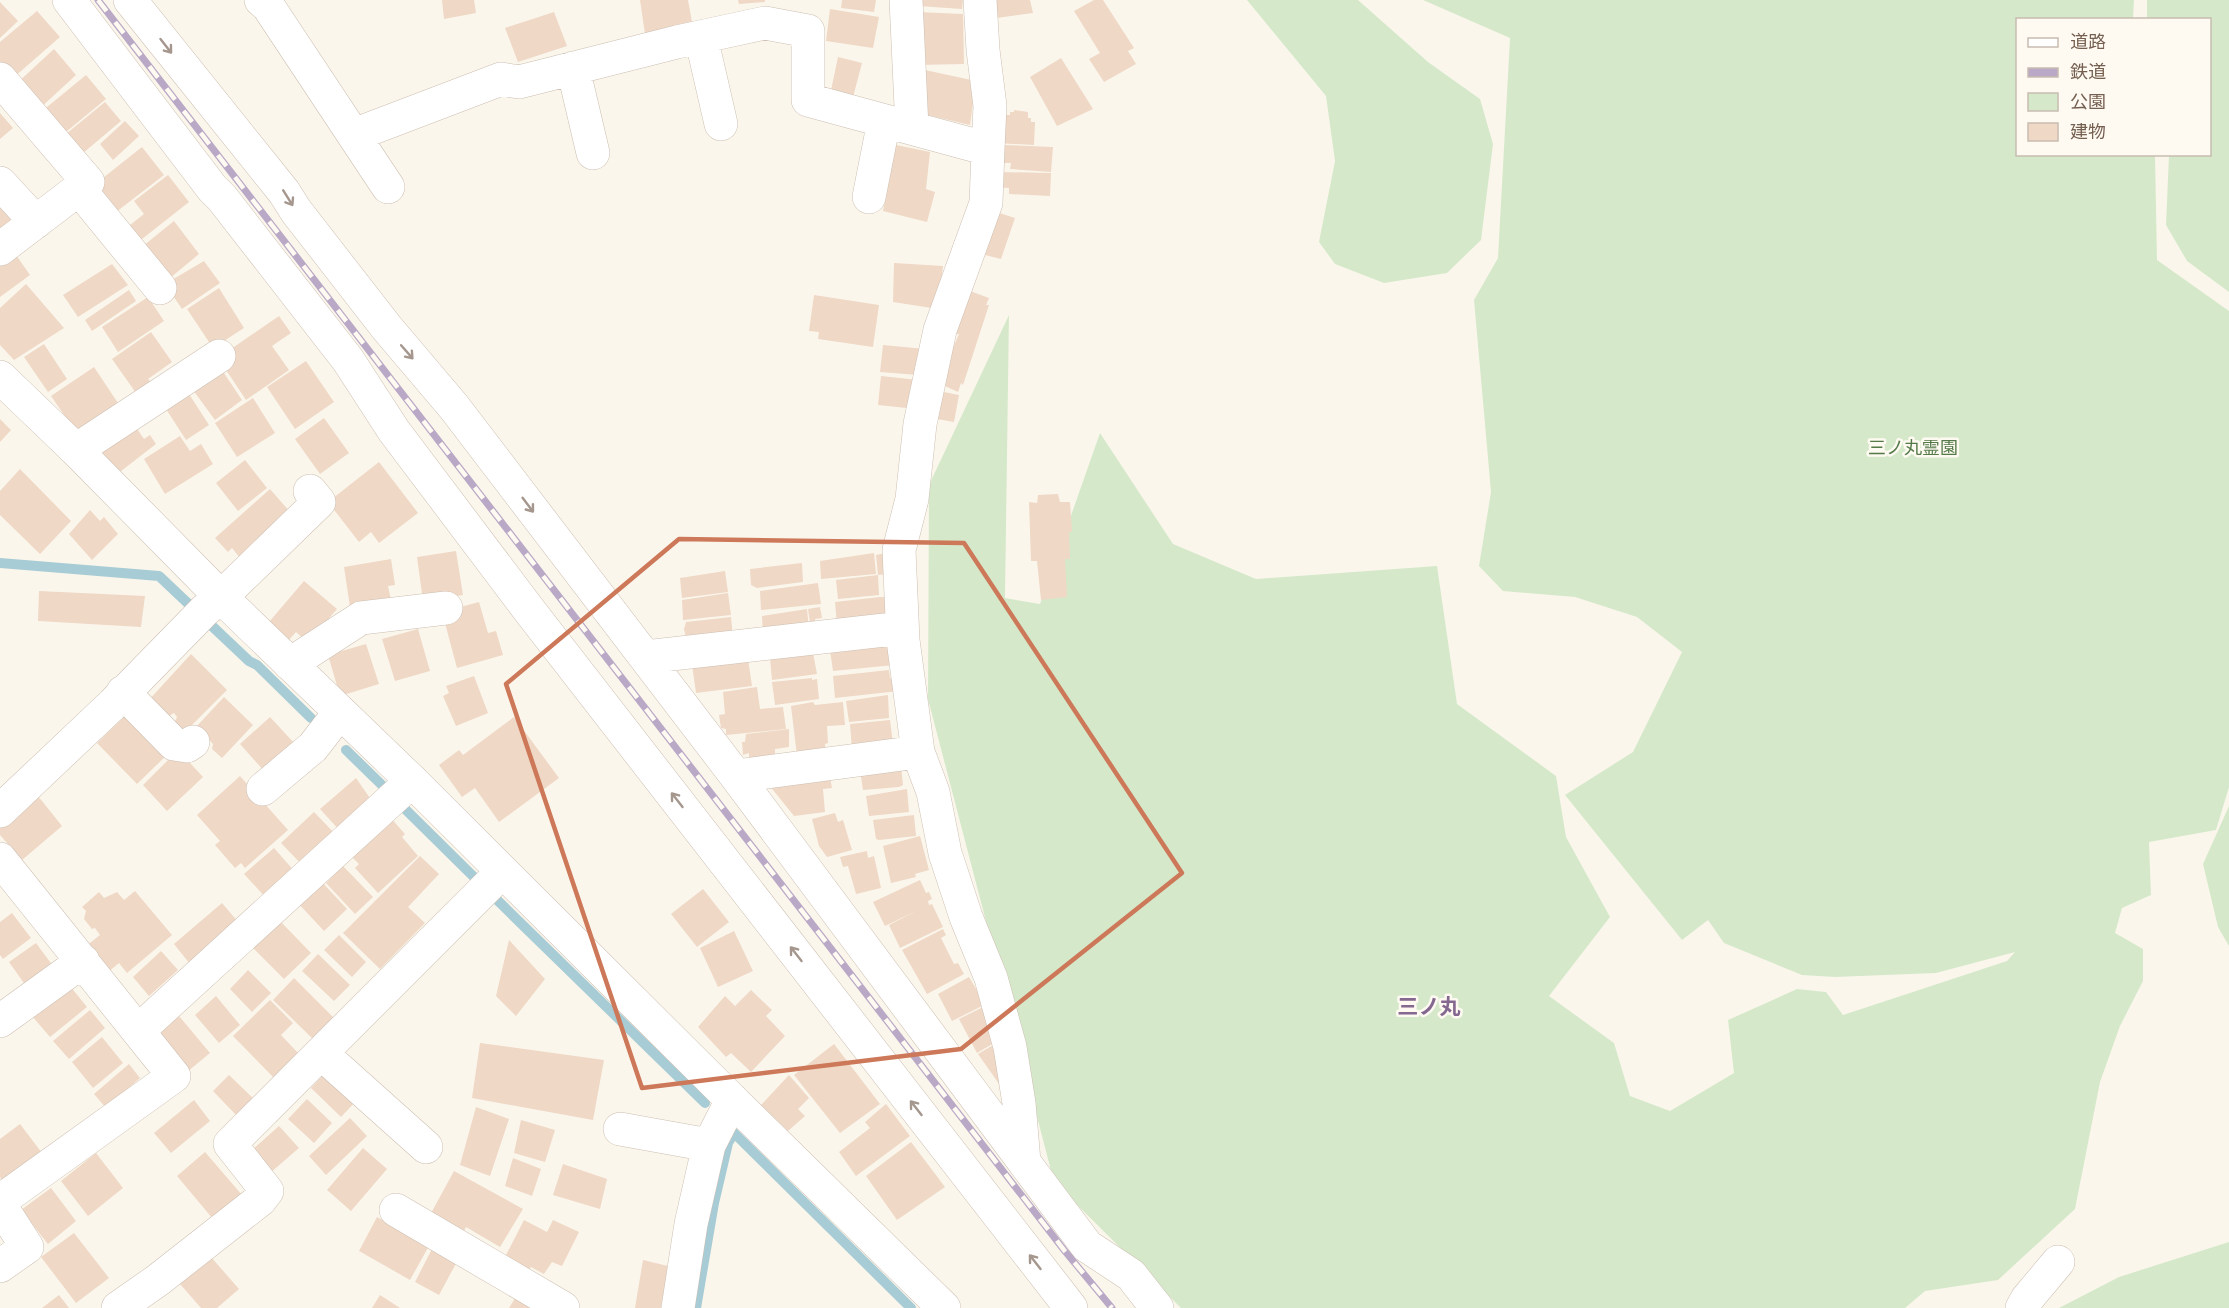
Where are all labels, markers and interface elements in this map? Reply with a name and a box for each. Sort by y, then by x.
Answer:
legend [2016,18,2211,156]
text: 道路 [2070,30,2106,54]
one-way arrow [160,38,173,54]
text: 鉄道 [2070,60,2106,84]
text: 公園 [2070,90,2106,114]
text: 建物 [2070,120,2106,144]
one-way arrow [282,189,294,206]
one-way arrow [400,344,414,359]
park label: 三ノ丸霊園 [1868,436,1958,460]
one-way arrow [522,496,535,512]
one-way arrow [670,792,683,808]
one-way arrow [790,946,803,962]
district label: 三ノ丸 [1398,993,1461,1021]
one-way arrow [909,1100,922,1116]
one-way arrow [1029,1254,1042,1270]

